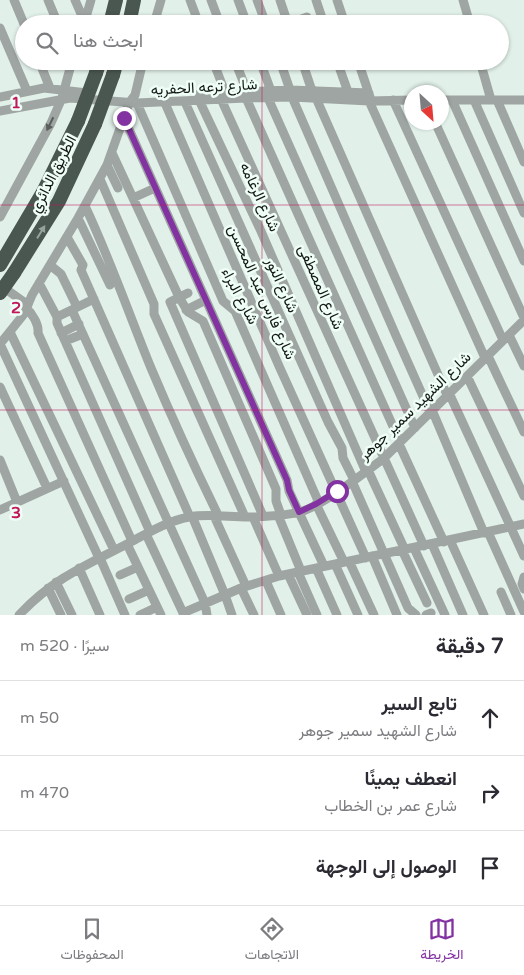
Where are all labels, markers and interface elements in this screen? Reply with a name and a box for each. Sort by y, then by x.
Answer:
search box [15,15,509,70]
icon: search [33,29,61,57]
text: ابحث هنا [73,30,143,52]
street label: شارع ترعه الحفريه [150,75,258,101]
north arrow [404,85,449,130]
text: 1 [11,93,21,113]
route end [113,107,136,130]
one-way arrow [46,116,55,131]
street label: الطريق الدائري [26,132,84,217]
street label: شارع الرغامه [234,160,284,235]
street label: شارع فارس عبد المحسن [222,222,300,363]
one-way arrow [36,225,45,238]
street label: شارع المصطفى [293,242,348,333]
street label: شارع النور [260,254,302,316]
street label: شارع البراء [216,265,262,328]
text: 2 [11,298,21,318]
street label: شارع الشهيد سمير جوهر [355,348,476,466]
route start [326,480,349,503]
text: 3 [11,503,21,523]
text: 7 دقيقة [436,634,504,659]
text: سيرًا · 520 m [20,636,109,656]
text: تابع السير [381,693,457,715]
icon: ahead [476,704,504,732]
text: 50 m [20,708,59,728]
text: شارع الشهيد سمير جوهر [299,721,457,741]
text: انعطف يمينًا [364,768,457,790]
icon: right [476,779,504,807]
text: 470 m [20,783,69,803]
text: شارع عمر بن الخطاب [324,796,457,816]
icon: arrive [476,854,504,882]
text: الوصول إلى الوجهة [316,856,457,878]
tab: المحفوظات [61,915,124,967]
tab: الاتجاهات [245,915,299,967]
tab: الخريطة [420,915,463,967]

